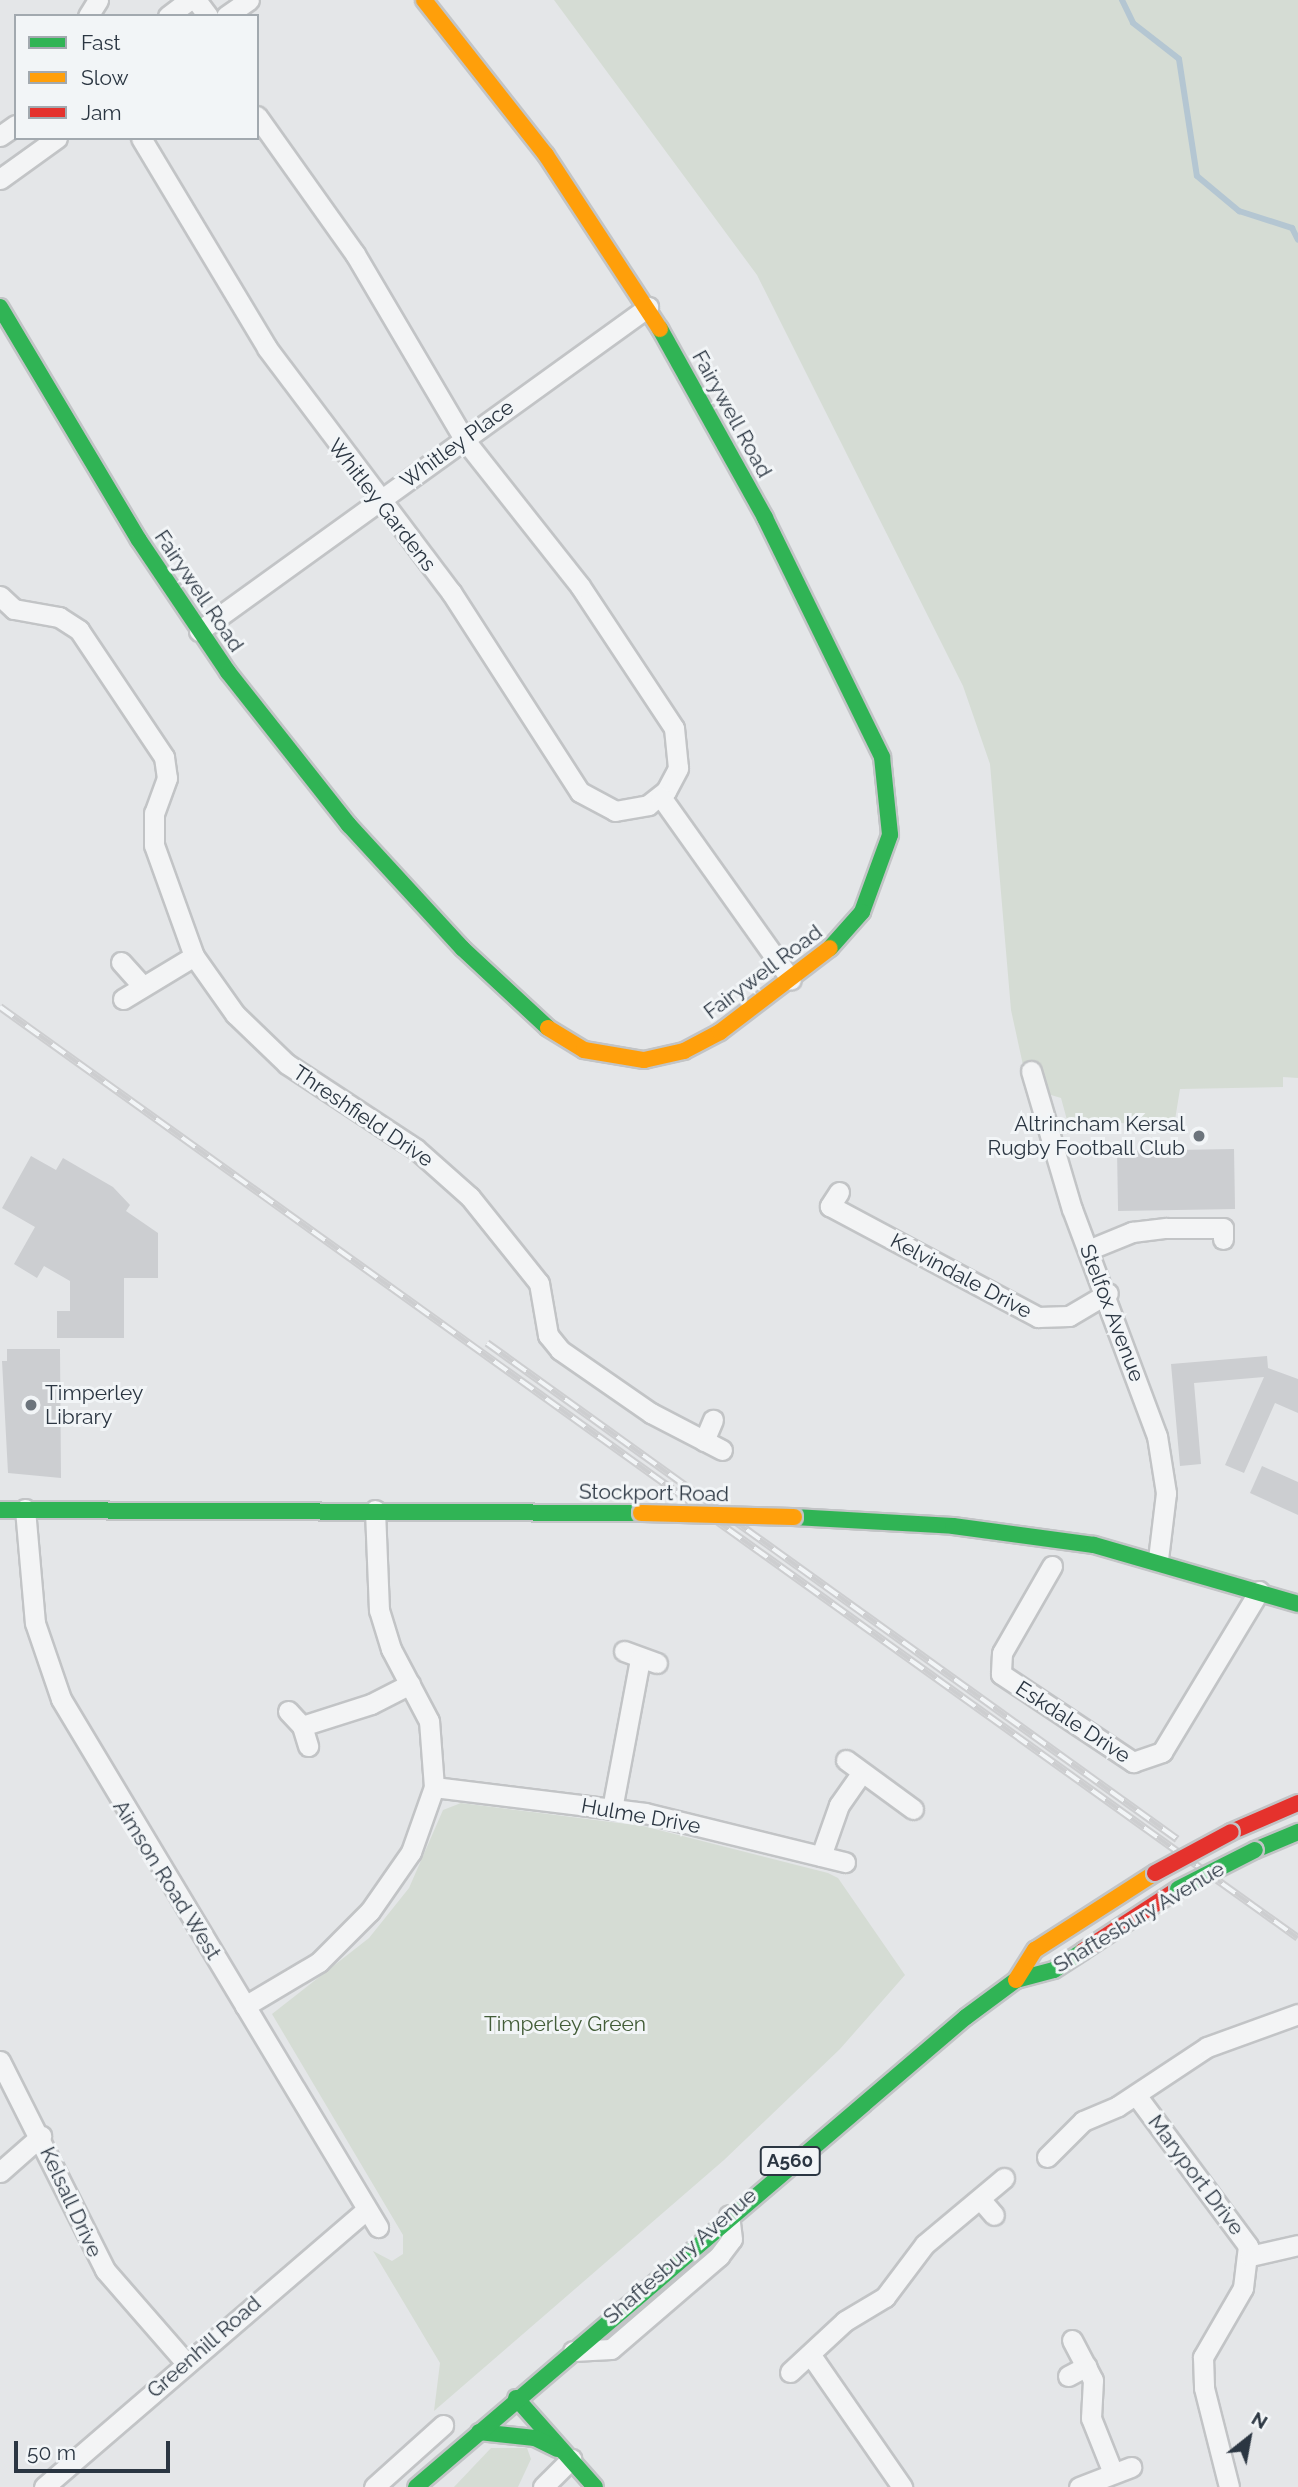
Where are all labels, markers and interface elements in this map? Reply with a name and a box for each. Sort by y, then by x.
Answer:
legend [14,14,259,140]
text: Fast [81,30,121,55]
text: Slow [81,65,129,90]
text: Jam [81,100,122,125]
street label: Fairywell Road [687,346,777,482]
street label: Whitley Place [395,394,519,494]
street label: Whitley Gardens [322,434,442,576]
street label: Fairywell Road [149,525,249,657]
street label: Fairywell Road [699,919,827,1025]
street label: Threshfield Drive [288,1060,438,1172]
place label: Altrincham Kersal Rugby Football Club [986,1111,1185,1161]
marker: Altrincham Kersal Rugby Football Club [1191,1128,1207,1144]
street label: Kelvindale Drive [886,1228,1036,1324]
street label: Stelfox Avenue [1074,1240,1150,1386]
place label: Timperley Library [45,1380,143,1430]
marker: Timperley Library [23,1397,39,1413]
street label: Stockport Road [579,1479,729,1507]
street label: Eskdale Drive [1011,1676,1135,1768]
street label: Hulme Drive [579,1793,703,1839]
street label: Aimson Road West [108,1795,226,1965]
street label: Shaftesbury Avenue [1049,1856,1229,1978]
park label: Timperley Green [484,2011,646,2037]
street label: Maryport Drive [1143,2110,1249,2240]
street label: Kelsall Drive [34,2143,108,2261]
road number: A560 [758,2146,822,2176]
street label: Shaftesbury Avenue [598,2182,762,2330]
street label: Greenhill Road [142,2291,266,2403]
north arrow [1214,2403,1284,2473]
text: N [1248,2407,1272,2433]
scale bar [18,2428,173,2472]
text: 50 m [27,2440,76,2465]

